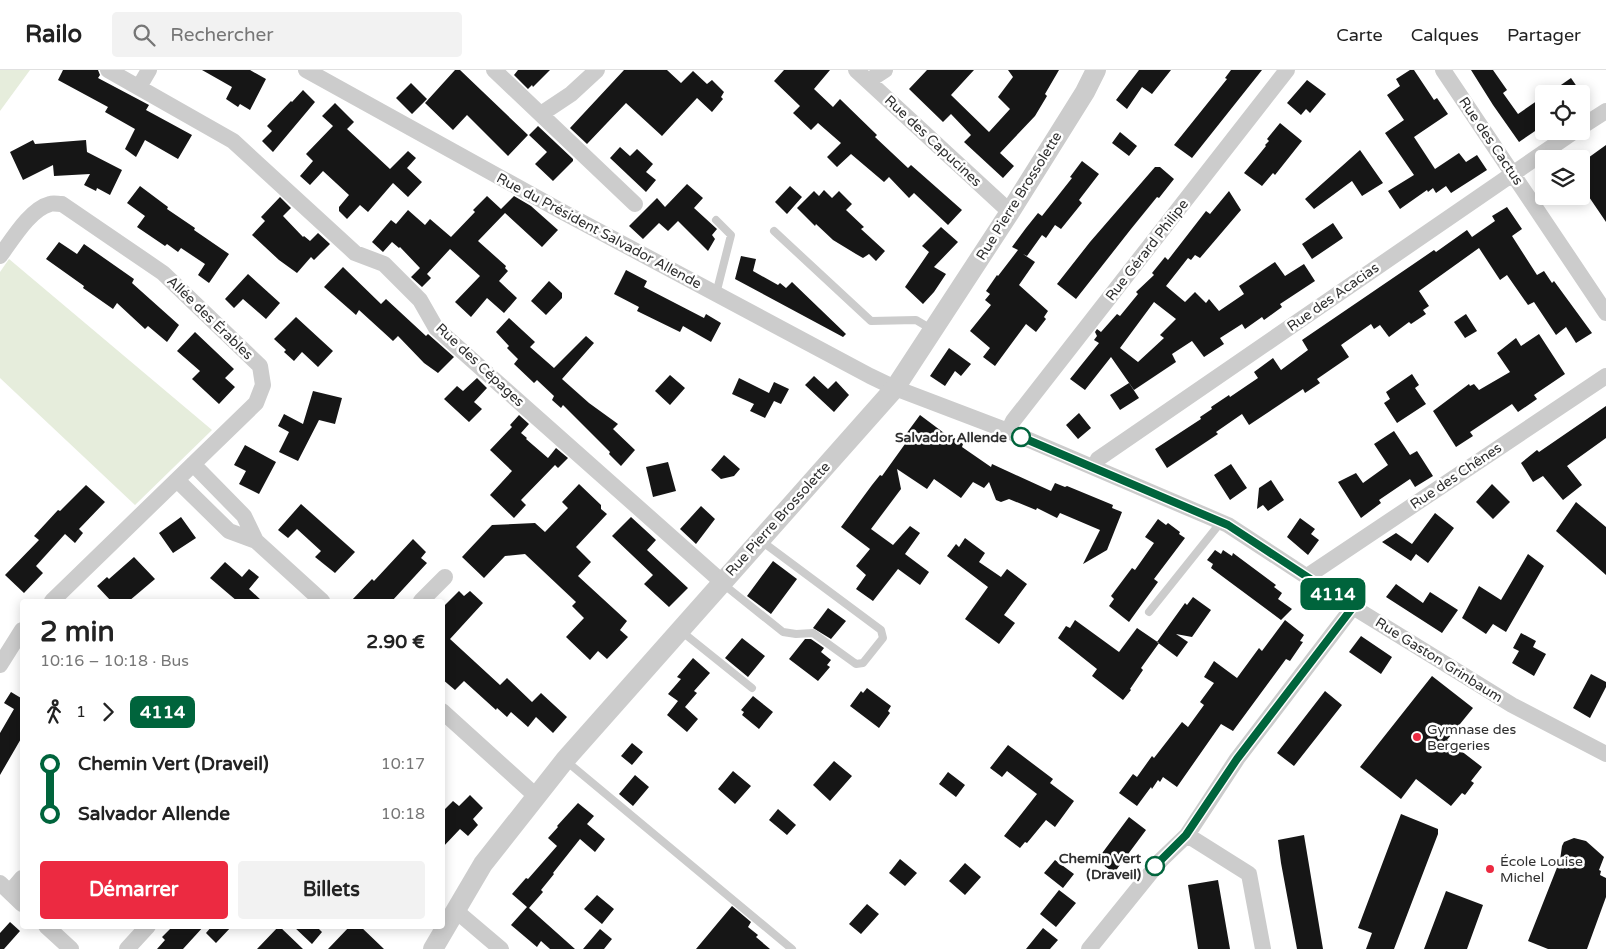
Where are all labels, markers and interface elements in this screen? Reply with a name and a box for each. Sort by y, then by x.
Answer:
search box [112,12,462,57]
text: Railo [25,20,82,49]
icon: search [130,21,158,49]
text: Rechercher [170,24,274,46]
text: Carte [1336,24,1383,46]
text: Calques [1411,24,1479,46]
text: Partager [1507,24,1581,46]
map controls [1535,85,1590,205]
button: locate [1535,85,1590,140]
street label: Rue des Capucines [881,92,985,190]
street label: Rue des Cactus [1455,94,1527,189]
street label: Rue Pierre Brossolette [973,129,1065,263]
button: layers [1535,150,1590,205]
street label: Rue du Président Salvador Allende [494,170,705,292]
street label: Rue Gérard Philipe [1102,196,1192,304]
street label: Rue des Acacias [1284,259,1382,335]
street label: Allée des Érables [163,273,257,364]
street label: Rue des Cépages [432,320,528,411]
marker: Salvador Allende [1011,427,1031,447]
place label: Salvador Allende [895,429,1007,446]
street label: Rue des Chênes [1407,439,1505,513]
street label: Rue Pierre Brossolette [722,458,834,580]
line badge: 4114 [1298,578,1368,610]
text: 4114 [1310,583,1356,605]
street label: Rue Gaston Grinbaum [1372,614,1506,706]
text: 2 min [40,615,115,649]
text: 2.90 € [366,631,425,653]
text: 10:16 – 10:18 · Bus [40,651,189,671]
icon: walk [40,698,68,726]
icon: forward [94,698,122,726]
text: 4114 [140,701,185,723]
text: 1 [76,702,86,722]
place label: Gymnase des Bergeries [1427,721,1516,754]
marker: Gymnase des Bergeries [1411,731,1423,743]
text: Chemin Vert (Draveil) [78,753,269,775]
text: 10:17 [381,754,425,774]
text: Salvador Allende [78,803,230,825]
text: 10:18 [381,804,425,824]
place label: Chemin Vert (Draveil) [1059,850,1142,883]
place label: École Louise Michel [1500,853,1583,886]
marker: Chemin Vert (Draveil) [1145,856,1165,876]
button: Démarrer [40,861,228,919]
button: Billets [238,861,425,919]
marker: École Louise Michel [1484,863,1496,875]

